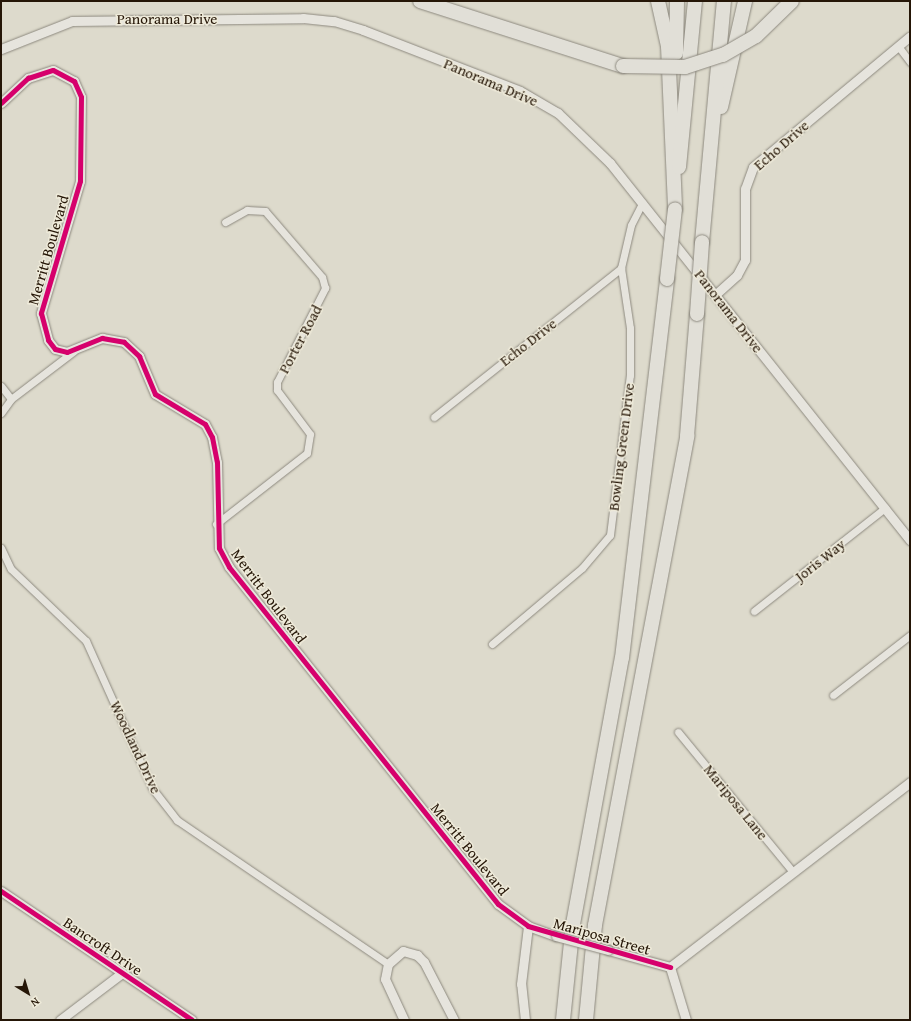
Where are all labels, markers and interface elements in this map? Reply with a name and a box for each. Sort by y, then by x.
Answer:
street label: Panorama Drive [117,10,217,28]
street label: Panorama Drive [441,54,541,110]
street label: Echo Drive [750,116,812,174]
street label: Merritt Boulevard [24,193,72,307]
street label: Panorama Drive [691,266,767,356]
street label: Porter Road [274,302,326,376]
street label: Echo Drive [496,314,560,370]
street label: Bowling Green Drive [604,382,638,512]
street label: Joris Way [791,535,849,585]
street label: Merritt Boulevard [228,545,310,647]
street label: Woodland Drive [107,698,165,796]
street label: Mariposa Lane [700,761,772,843]
street label: Merritt Boulevard [427,799,513,899]
street label: Bancroft Drive [60,913,146,979]
street label: Mariposa Street [552,914,652,958]
north arrow [8,973,48,1013]
text: N [28,994,43,1011]

